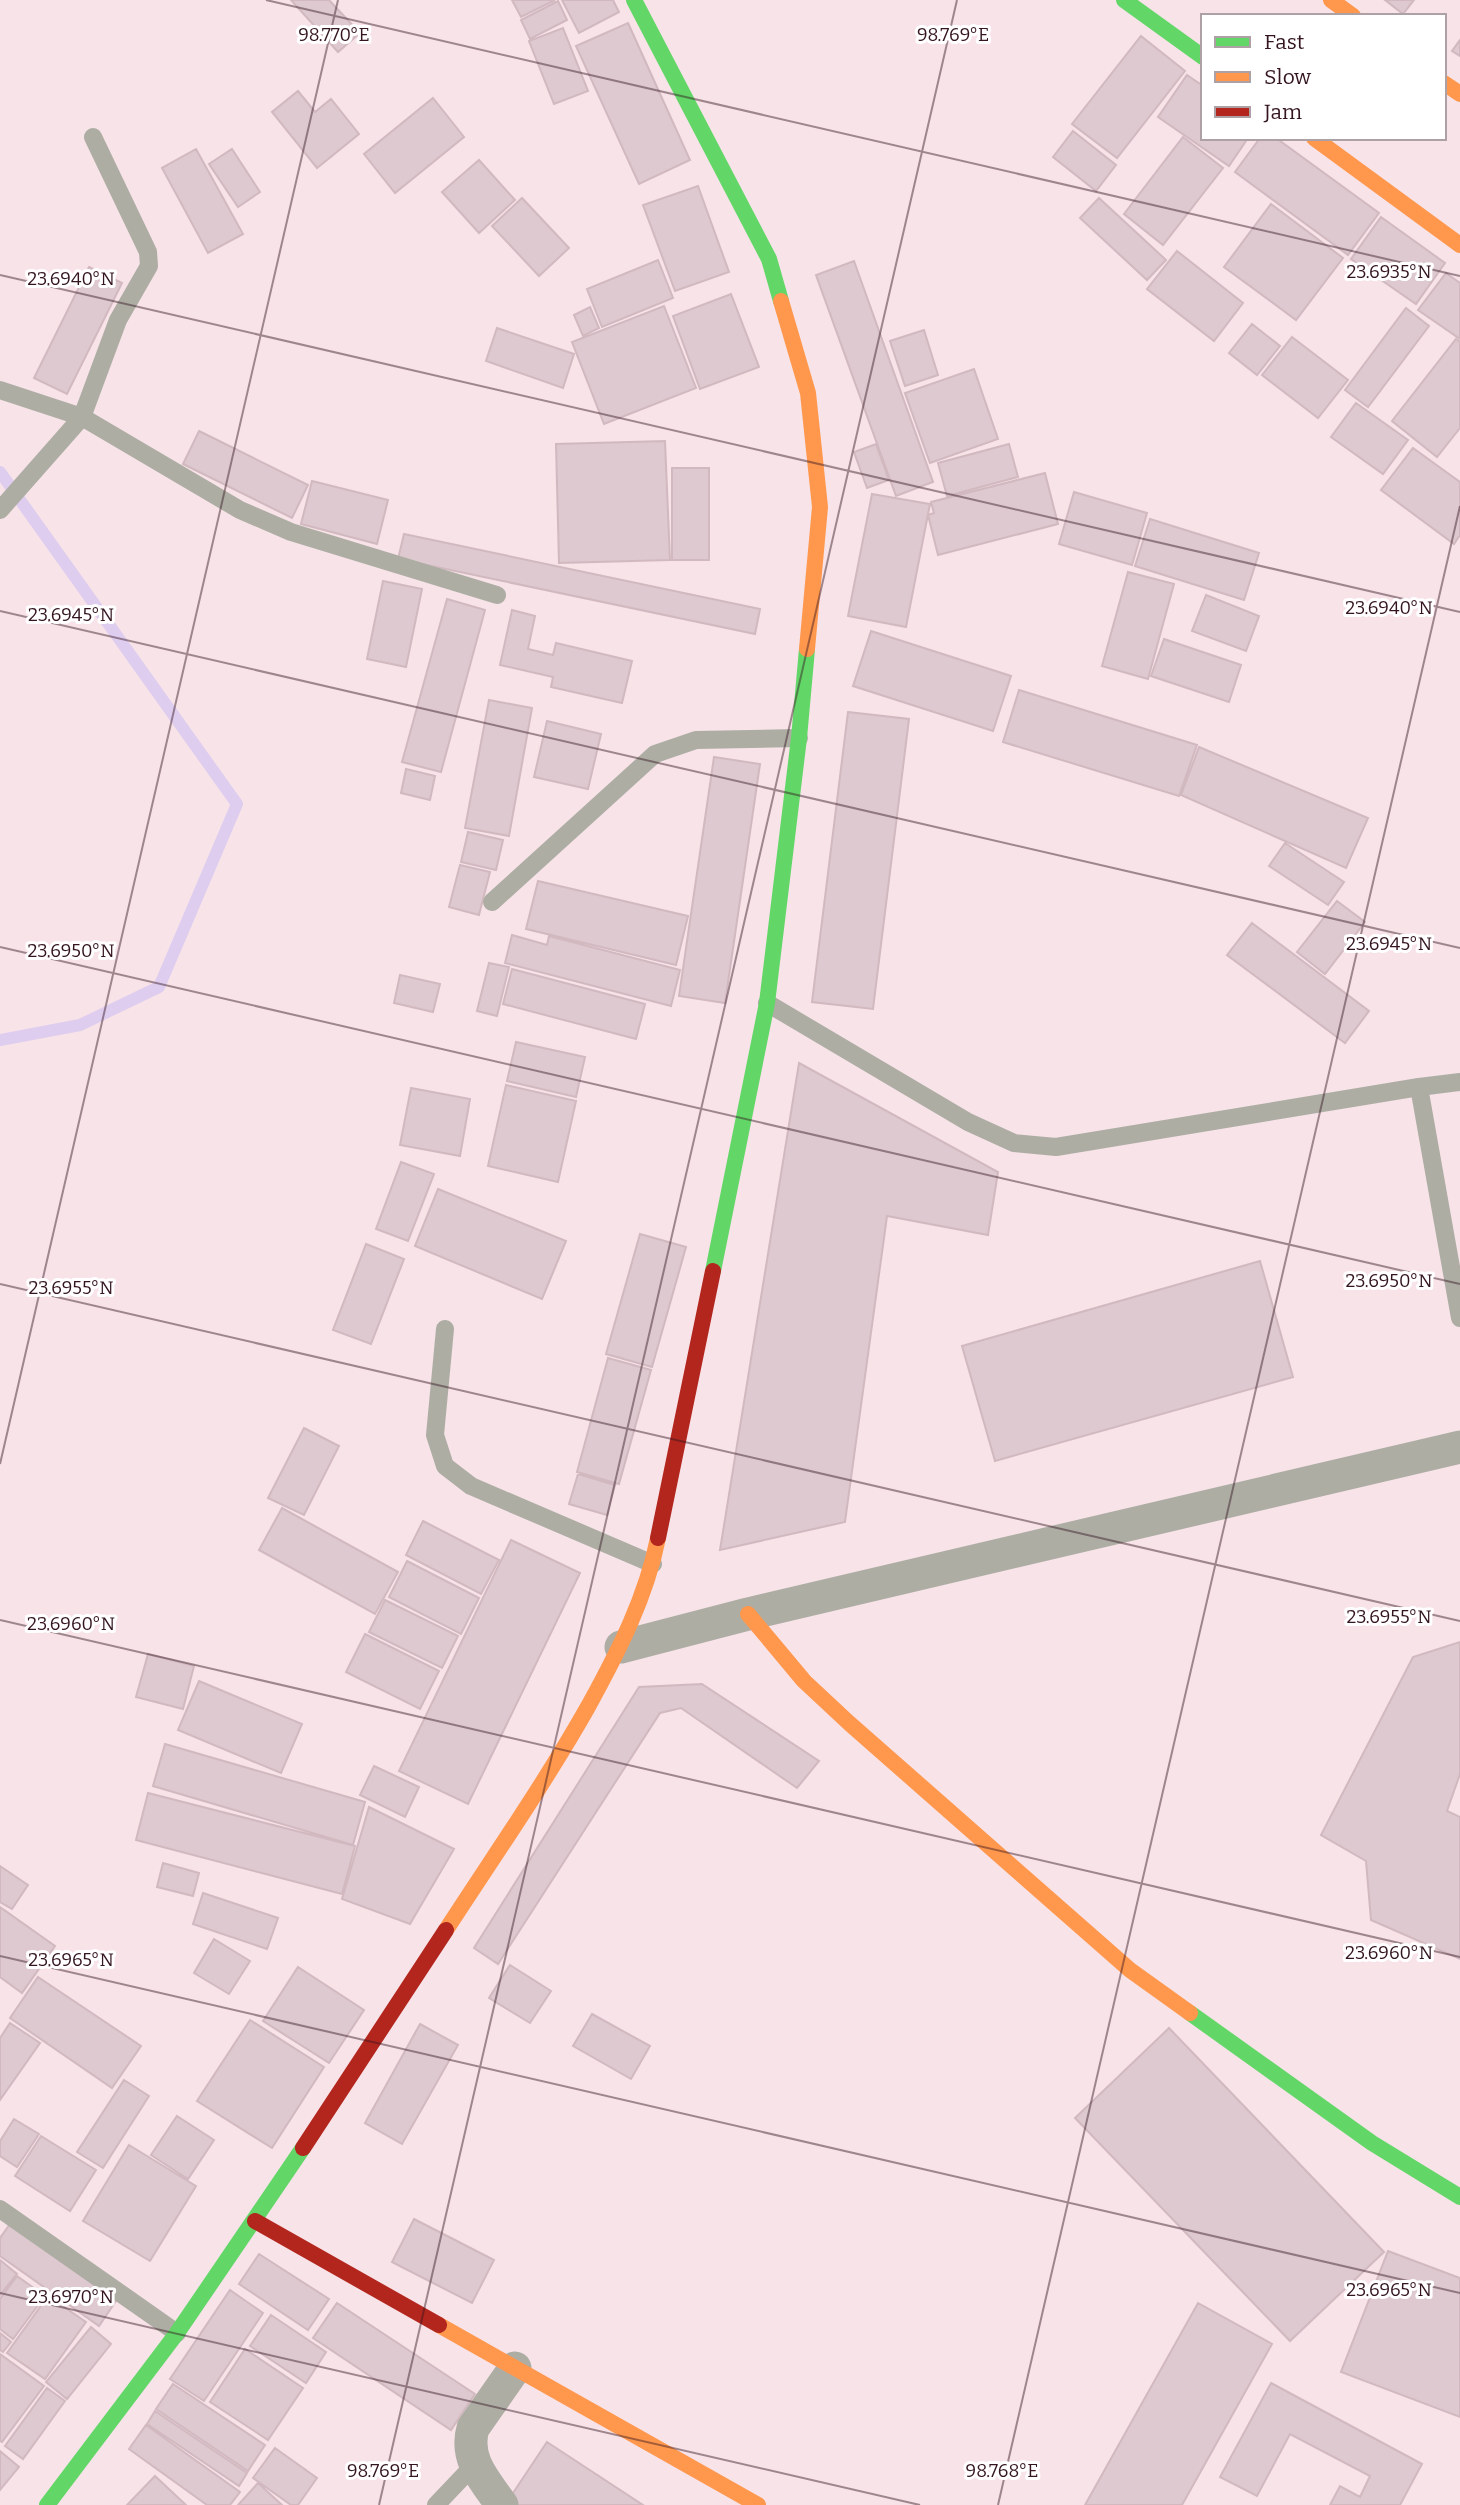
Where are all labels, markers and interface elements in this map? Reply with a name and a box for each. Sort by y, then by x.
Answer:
legend [1201,14,1446,140]
text: 98.770°E [298,24,370,46]
text: 98.769°E [917,24,989,46]
text: Fast [1264,29,1305,55]
text: Slow [1264,64,1311,90]
text: Jam [1263,99,1302,125]
text: 23.6935°N [1346,261,1432,283]
text: 23.6940°N [27,268,115,290]
text: 23.6940°N [1345,597,1433,619]
text: 23.6945°N [28,604,114,626]
text: 23.6945°N [1346,933,1432,955]
text: 23.6950°N [28,940,114,962]
text: 23.6950°N [1346,1270,1432,1292]
text: 23.6955°N [29,1277,113,1299]
text: 23.6955°N [1347,1606,1431,1628]
text: 23.6960°N [27,1613,115,1635]
text: 23.6960°N [1345,1942,1433,1964]
text: 23.6965°N [28,1949,114,1971]
text: 23.6965°N [1346,2279,1432,2301]
text: 23.6970°N [28,2286,114,2308]
text: 98.769°E [347,2460,419,2482]
text: 98.768°E [966,2460,1038,2482]

